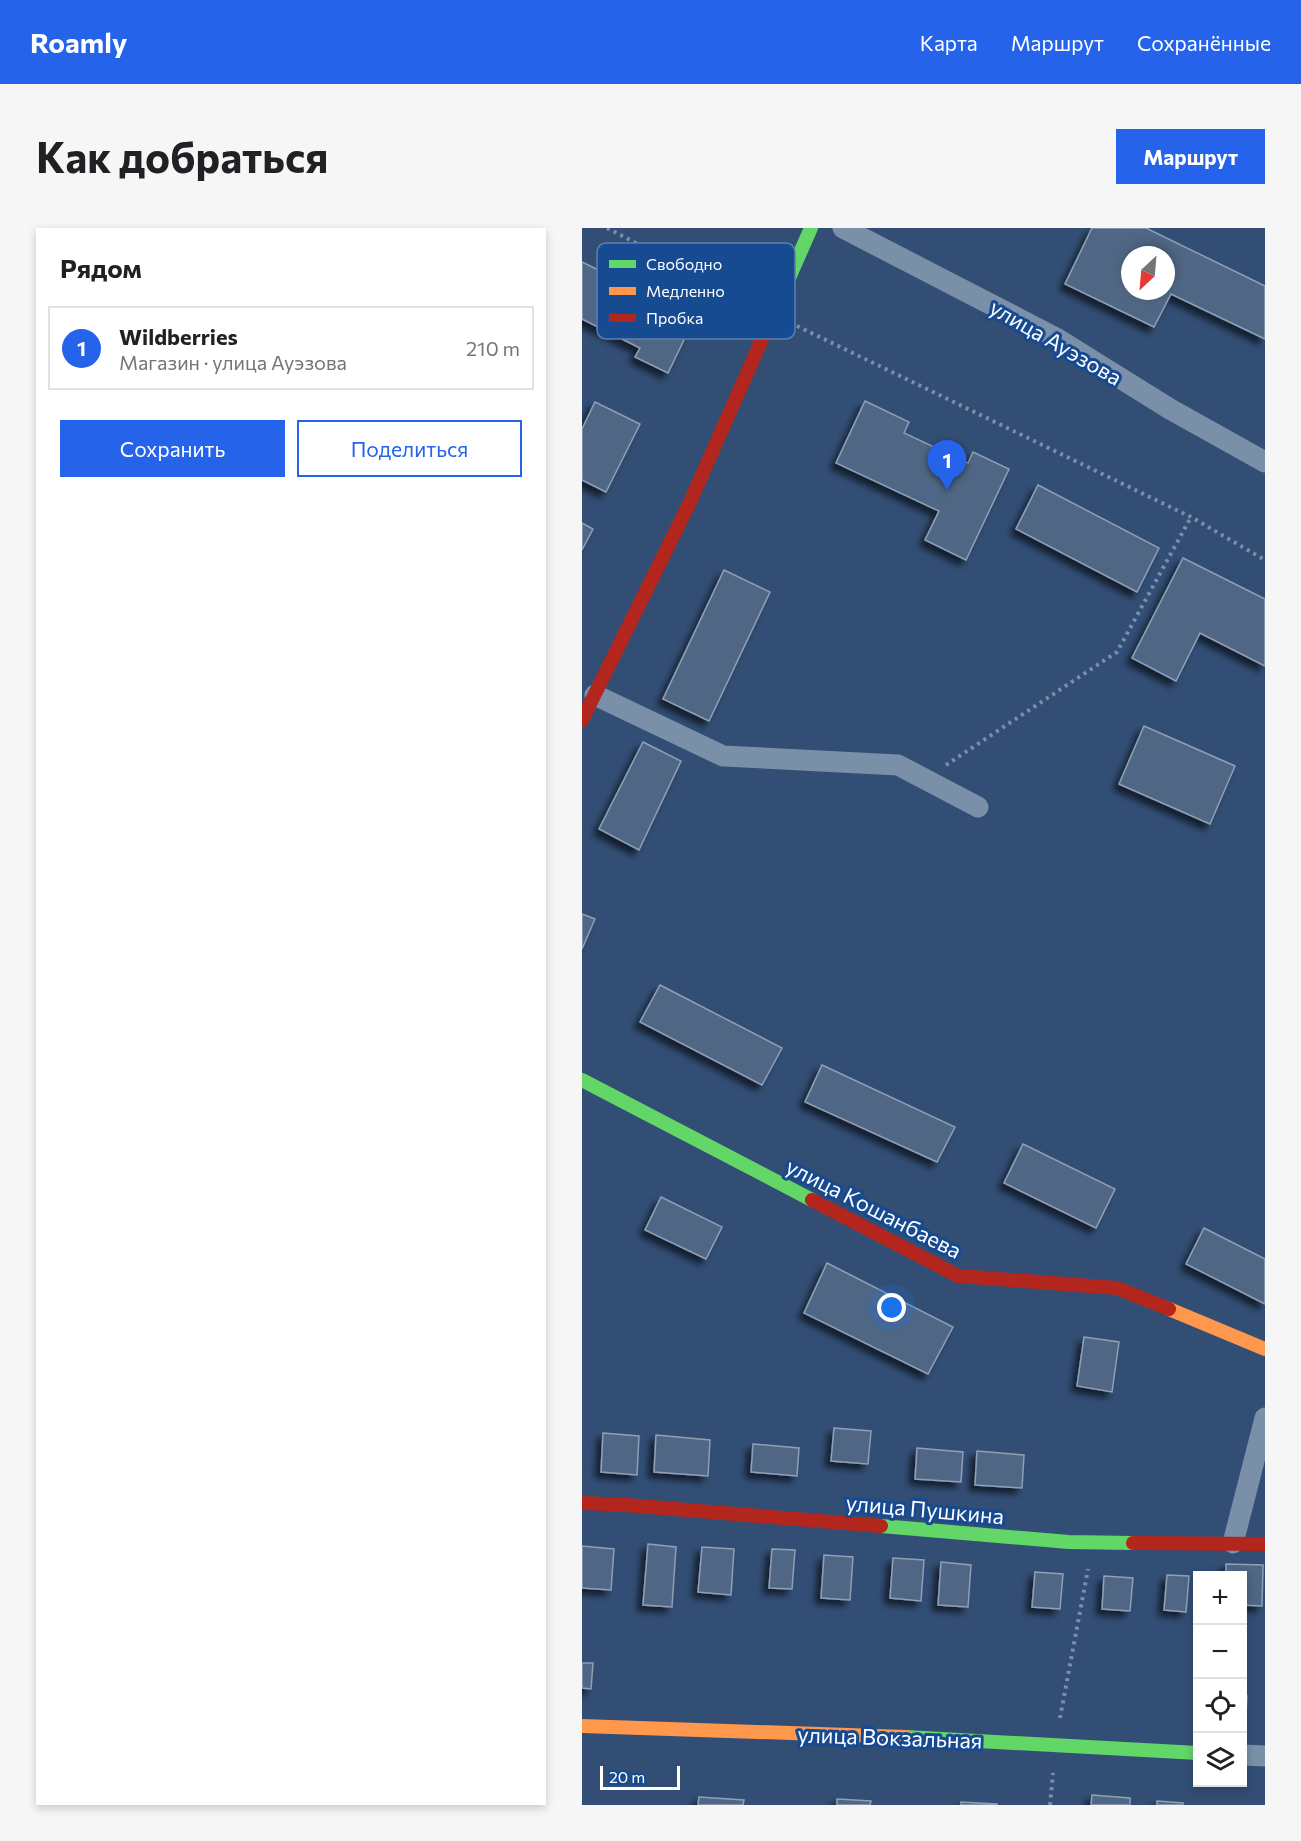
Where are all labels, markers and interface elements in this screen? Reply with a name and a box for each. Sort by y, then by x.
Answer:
text: Roamly [30,25,127,59]
text: Карта [920,30,978,55]
text: Маршрут [1011,30,1104,55]
text: Сохранённые [1137,30,1271,55]
button: Маршрут [1116,129,1265,184]
text: Как добраться [36,130,328,182]
legend [597,243,795,339]
north arrow [1121,246,1175,300]
text: Рядом [60,252,142,283]
text: Свободно [646,254,722,273]
text: Медленно [646,281,725,300]
street label: улица Ауэзова [985,293,1127,391]
text: Пробка [646,308,703,327]
text: Wildberries [119,323,238,350]
text: 1 [77,336,86,360]
text: 210 m [466,336,520,360]
text: Магазин · улица Ауэзова [119,350,347,374]
button: Сохранить [60,420,285,477]
button: Поделиться [297,420,522,477]
pin: 1 [928,440,967,490]
street label: улица Кошанбаева [782,1152,966,1264]
your location [877,1293,906,1322]
street label: улица Пушкина [845,1489,1005,1529]
map controls [1193,1571,1247,1787]
button: + [1193,1571,1247,1625]
button: − [1193,1625,1247,1679]
button: locate [1193,1679,1247,1733]
street label: улица Вокзальная [797,1720,983,1754]
button: layers [1193,1733,1247,1787]
scale bar [600,1763,680,1790]
text: 20 m [609,1767,645,1786]

